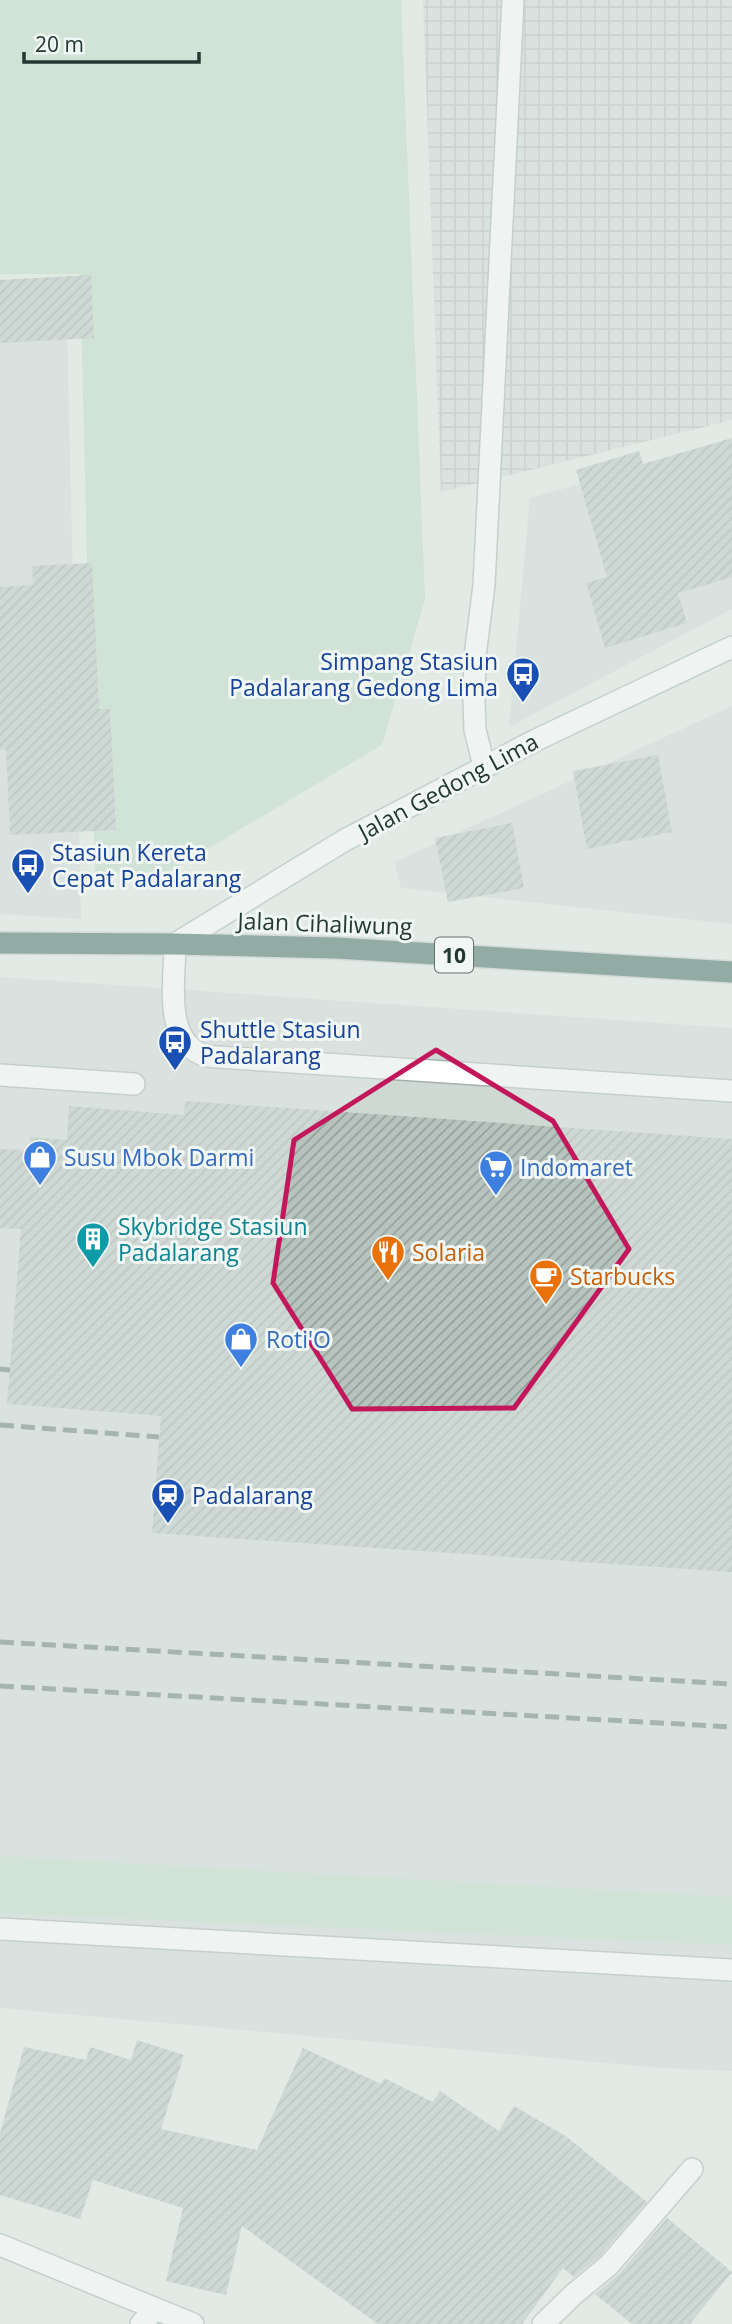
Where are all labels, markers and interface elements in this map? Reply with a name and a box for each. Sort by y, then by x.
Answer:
scale bar [24,21,200,65]
text: 20 m [35,30,84,58]
place label: Simpang Stasiun Padalarang Gedong Lima [229,645,498,703]
bus stop icon: Simpang Stasiun Padalarang Gedong Lima [504,655,542,704]
street label: Jalan Gedong Lima [351,725,544,848]
place label: Stasiun Kereta Cepat Padalarang [52,836,242,894]
bus stop icon: Stasiun Kereta Cepat Padalarang [9,846,47,895]
street label: Jalan Cihaliwung [235,904,413,942]
road number: 10 [435,937,473,972]
place label: Shuttle Stasiun Padalarang [200,1013,360,1071]
bus stop icon: Shuttle Stasiun Padalarang [156,1023,194,1072]
shop icon: Susu Mbok Darmi [21,1138,59,1187]
place label: Susu Mbok Darmi [64,1141,254,1173]
supermarket icon: Indomaret [477,1148,515,1197]
place label: Indomaret [520,1151,633,1183]
place label: Skybridge Stasiun Padalarang [118,1210,308,1268]
building icon: Skybridge Stasiun Padalarang [74,1220,112,1269]
restaurant icon: Solaria [369,1233,407,1282]
place label: Solaria [412,1236,485,1268]
cafe icon: Starbucks [527,1257,565,1306]
place label: Starbucks [570,1260,675,1292]
shop icon: Roti'O [222,1320,260,1369]
place label: Roti'O [266,1323,331,1355]
station icon: Padalarang [149,1476,187,1525]
place label: Padalarang [192,1479,313,1511]

